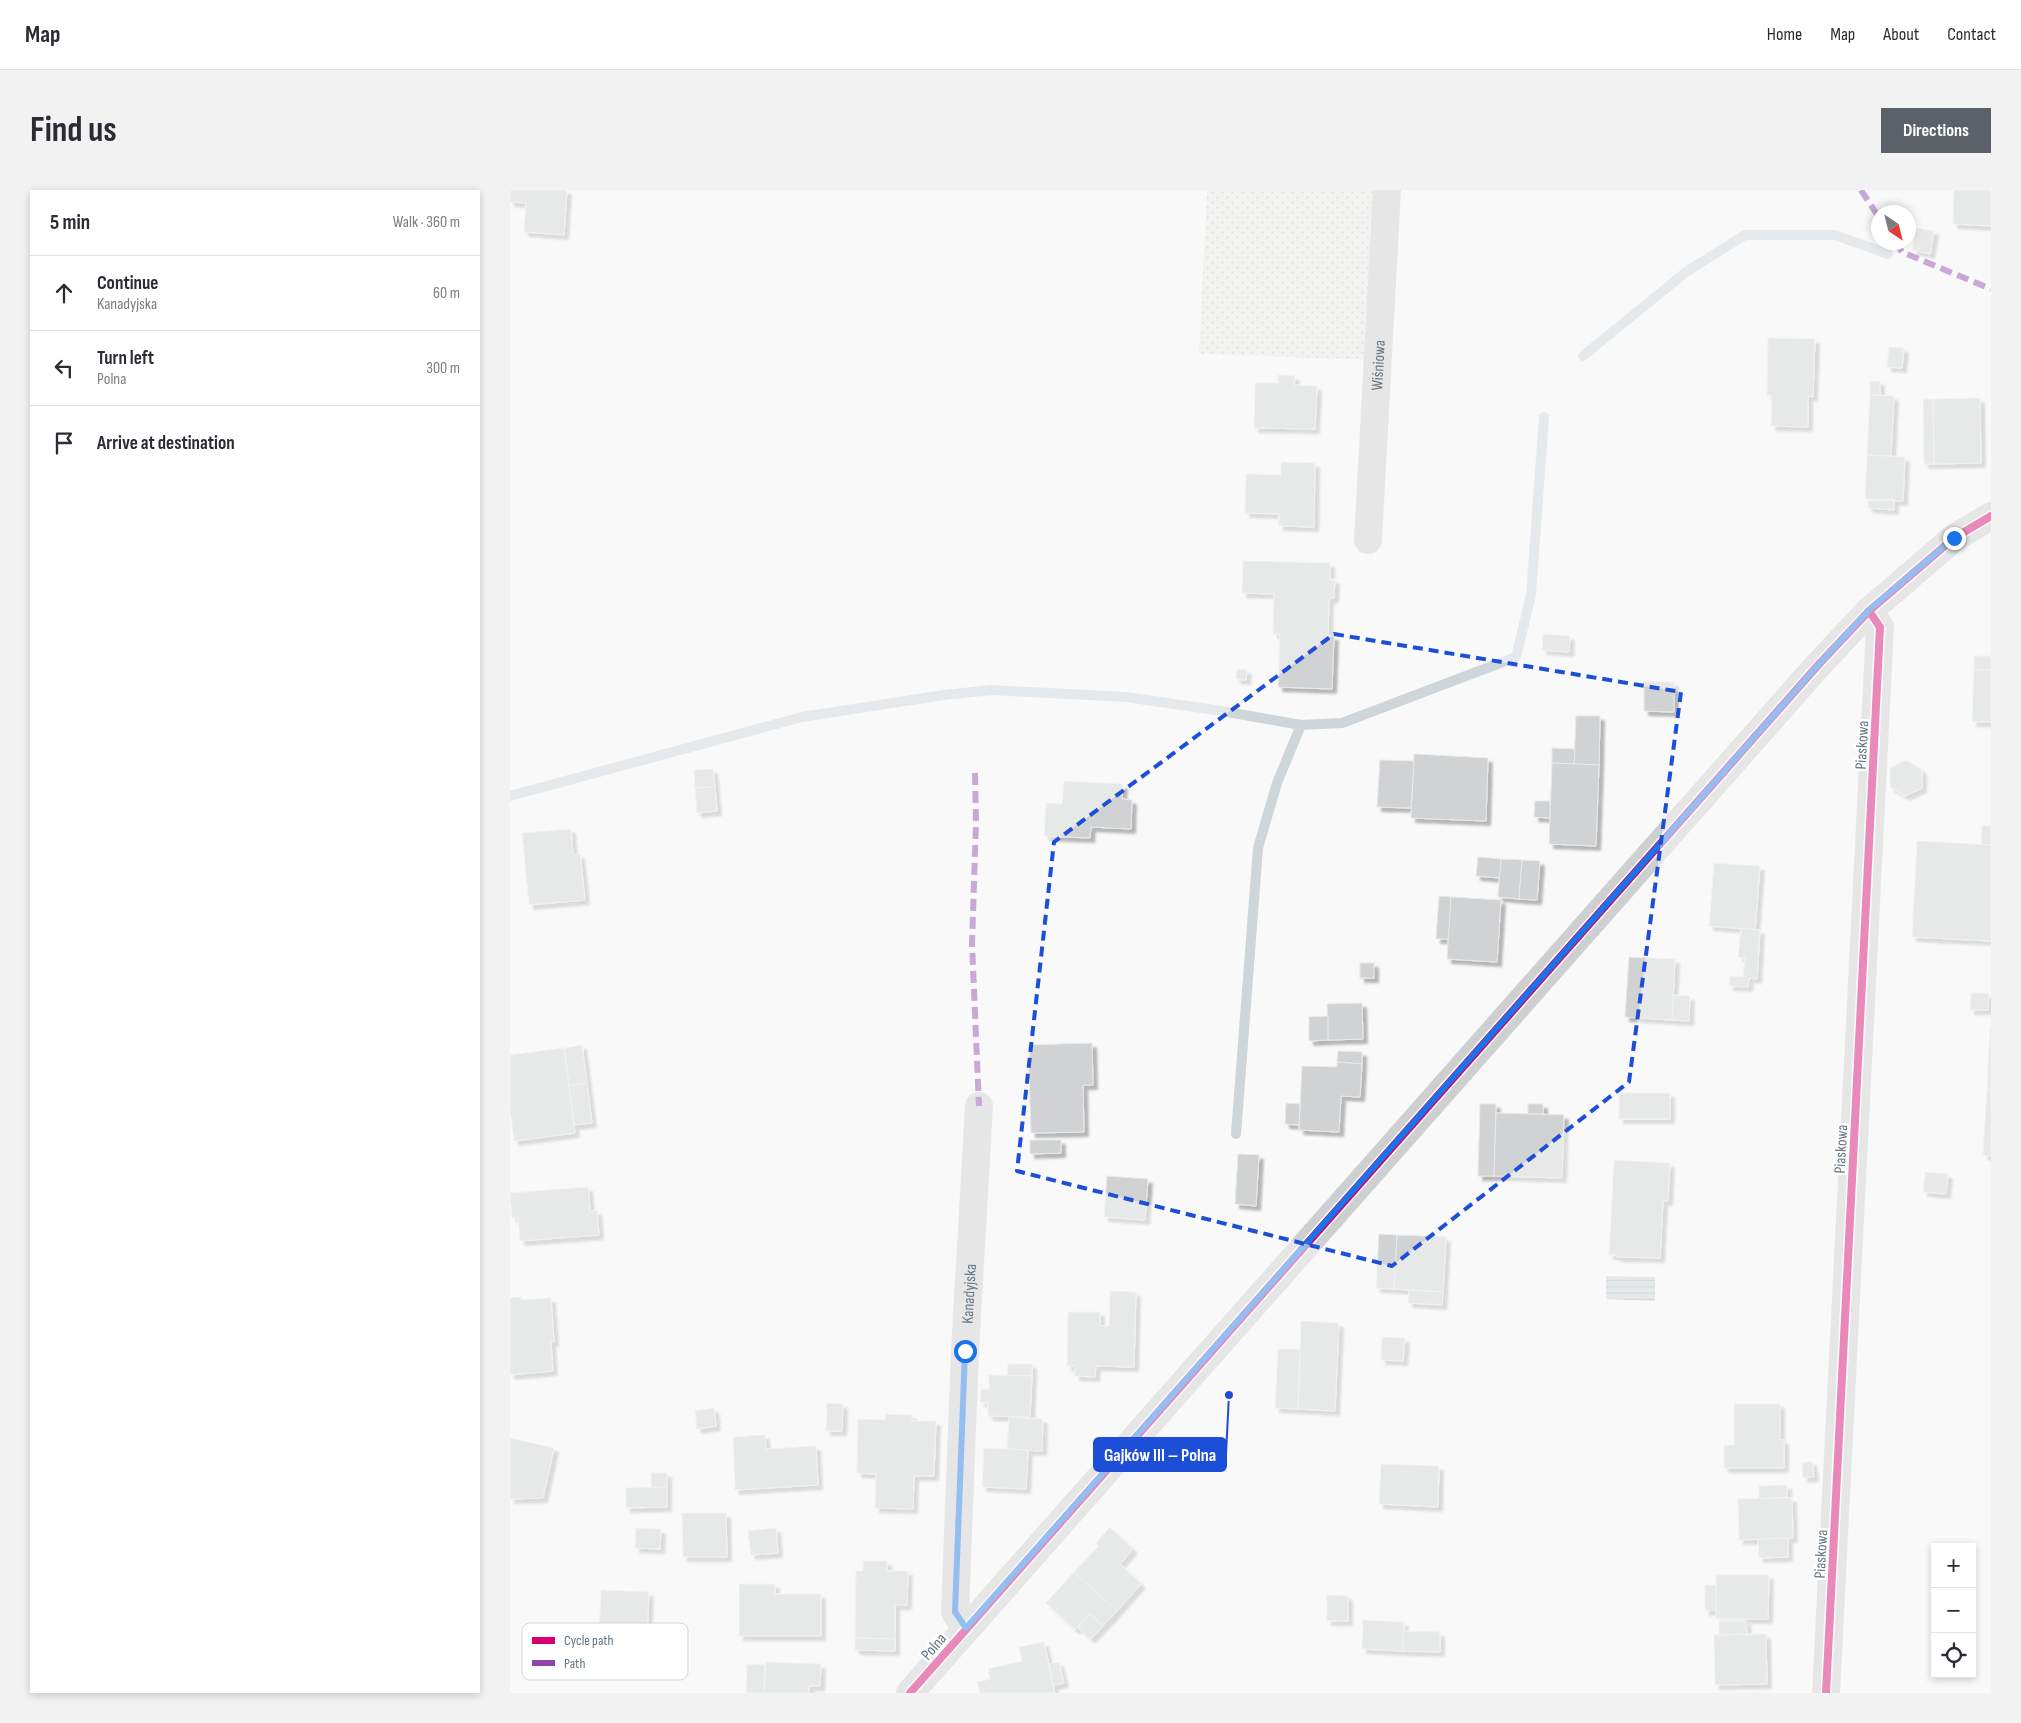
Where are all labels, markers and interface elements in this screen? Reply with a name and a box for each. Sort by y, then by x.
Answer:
text: Map [25,20,60,49]
text: Home [1767,24,1802,45]
text: Map [1830,24,1855,45]
text: About [1883,24,1919,45]
text: Contact [1947,24,1996,45]
button: Directions [1881,108,1991,153]
text: Find us [30,109,117,152]
north arrow [1871,205,1916,250]
text: 5 min [50,210,90,235]
text: Walk · 360 m [393,213,460,232]
text: Continue [97,272,158,295]
icon: ahead [50,279,78,307]
text: 60 m [433,284,460,303]
text: Kanadyjska [97,295,157,314]
street label: Wiśniowa [1368,340,1390,391]
text: Turn left [97,347,154,370]
icon: left [50,354,78,382]
text: 300 m [426,359,460,378]
text: Polna [97,370,126,389]
icon: arrive [50,429,78,457]
text: Arrive at destination [97,432,235,455]
route end [1943,527,1966,550]
street label: Piaskowa [1852,720,1873,770]
street label: Piaskowa [1831,1124,1852,1174]
street label: Kanadyjska [959,1263,981,1324]
route start [954,1340,977,1363]
callout: Gajków III – Polna [1094,1438,1226,1471]
text: Gajków III – Polna [1104,1445,1216,1466]
street label: Piaskowa [1811,1529,1832,1579]
map controls [1931,1543,1976,1678]
button: + [1931,1543,1976,1588]
button: − [1931,1588,1976,1633]
legend [522,1623,688,1680]
street label: Polna [917,1630,951,1664]
text: Cycle path [564,1632,614,1649]
button: locate [1931,1633,1976,1678]
text: Path [564,1655,585,1672]

